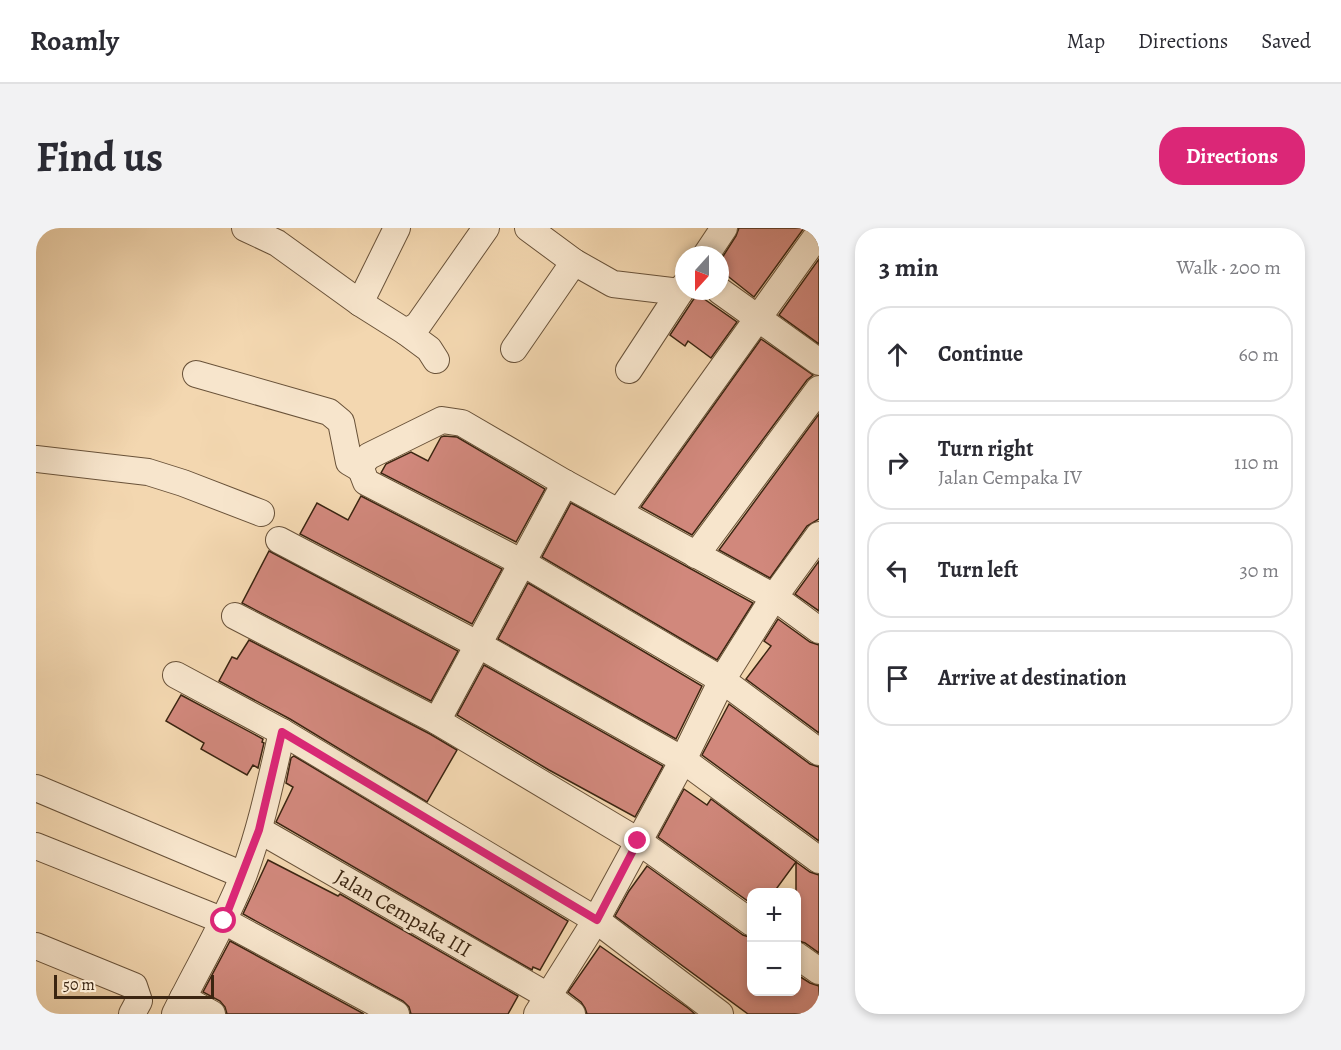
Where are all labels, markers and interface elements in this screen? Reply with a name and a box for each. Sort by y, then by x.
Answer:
text: Roamly [30,22,119,60]
text: Map [1067,27,1105,55]
text: Directions [1138,27,1228,55]
text: Saved [1261,27,1311,55]
button: Directions [1159,127,1305,185]
text: Find us [36,128,163,185]
north arrow [675,246,729,300]
text: 3 min [879,250,939,285]
text: Walk · 200 m [1177,254,1281,281]
icon: ahead [881,338,914,371]
text: Continue [938,339,1023,369]
text: 60 m [1239,341,1279,368]
text: Turn right [938,434,1034,464]
icon: right [881,446,914,479]
text: 110 m [1234,449,1279,476]
text: Jalan Cempaka IV [938,464,1082,491]
icon: left [881,554,914,587]
text: Turn left [938,555,1018,585]
text: 30 m [1239,557,1279,584]
icon: arrive [881,662,914,695]
text: Arrive at destination [938,663,1127,693]
route end [624,827,650,853]
street label: Jalan Cempaka III [329,862,477,964]
map controls [747,888,801,996]
button: + [747,888,801,942]
route start [210,907,236,933]
button: − [747,942,801,996]
scale bar [54,972,214,1000]
text: 50 m [63,974,95,996]

